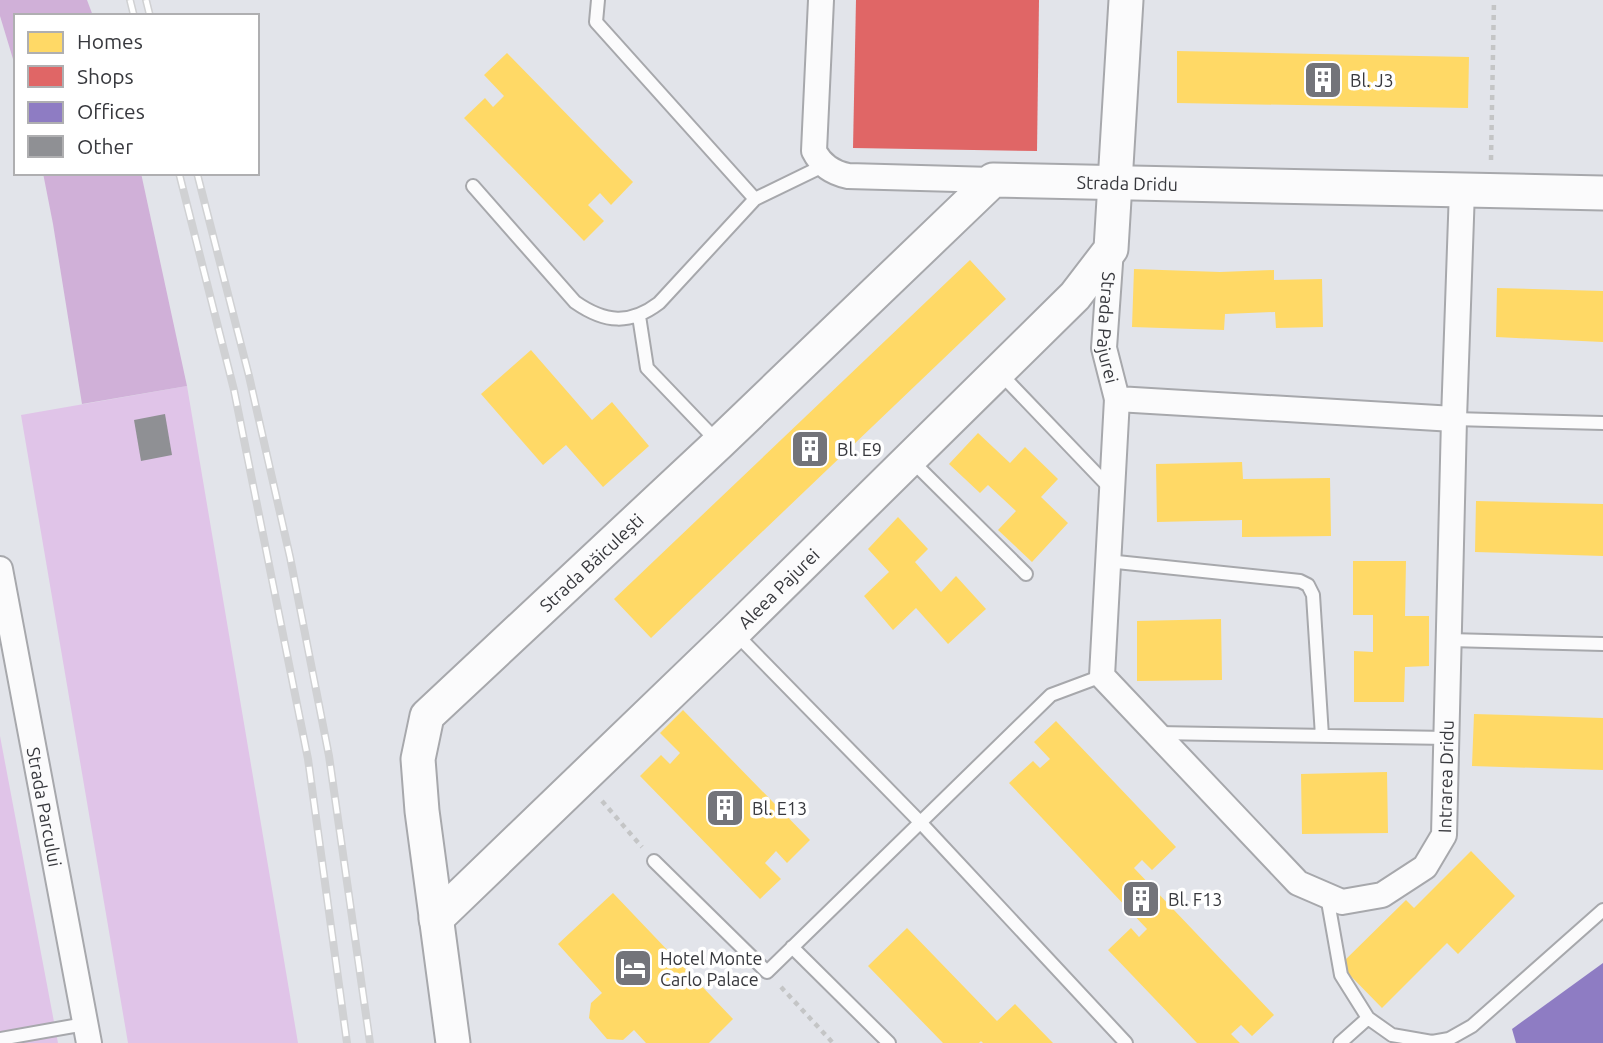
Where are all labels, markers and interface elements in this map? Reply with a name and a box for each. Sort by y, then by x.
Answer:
legend [14,14,259,175]
text: Homes [77,29,143,53]
building icon: Bl. J3 [1302,59,1344,101]
text: Shops [77,64,134,88]
place label: Bl. J3 [1350,70,1394,90]
text: Offices [77,99,145,123]
text: Other [77,134,133,158]
street label: Strada Dridu [1076,172,1178,194]
street label: Strada Pajurei [1094,271,1123,385]
building icon: Bl. E9 [789,428,831,470]
place label: Bl. E9 [837,439,882,459]
street label: Strada Băiculești [535,509,647,616]
street label: Aleea Pajurei [734,544,823,632]
street label: Intrarea Dridu [1434,720,1457,833]
street label: Strada Parcului [24,745,66,868]
building icon: Bl. E13 [704,787,746,829]
place label: Bl. E13 [752,798,807,818]
building icon: Bl. F13 [1120,878,1162,920]
place label: Bl. F13 [1168,889,1223,909]
hotel icon: Hotel Monte Carlo Palace [612,947,654,989]
place label: Hotel Monte Carlo Palace [660,948,762,989]

